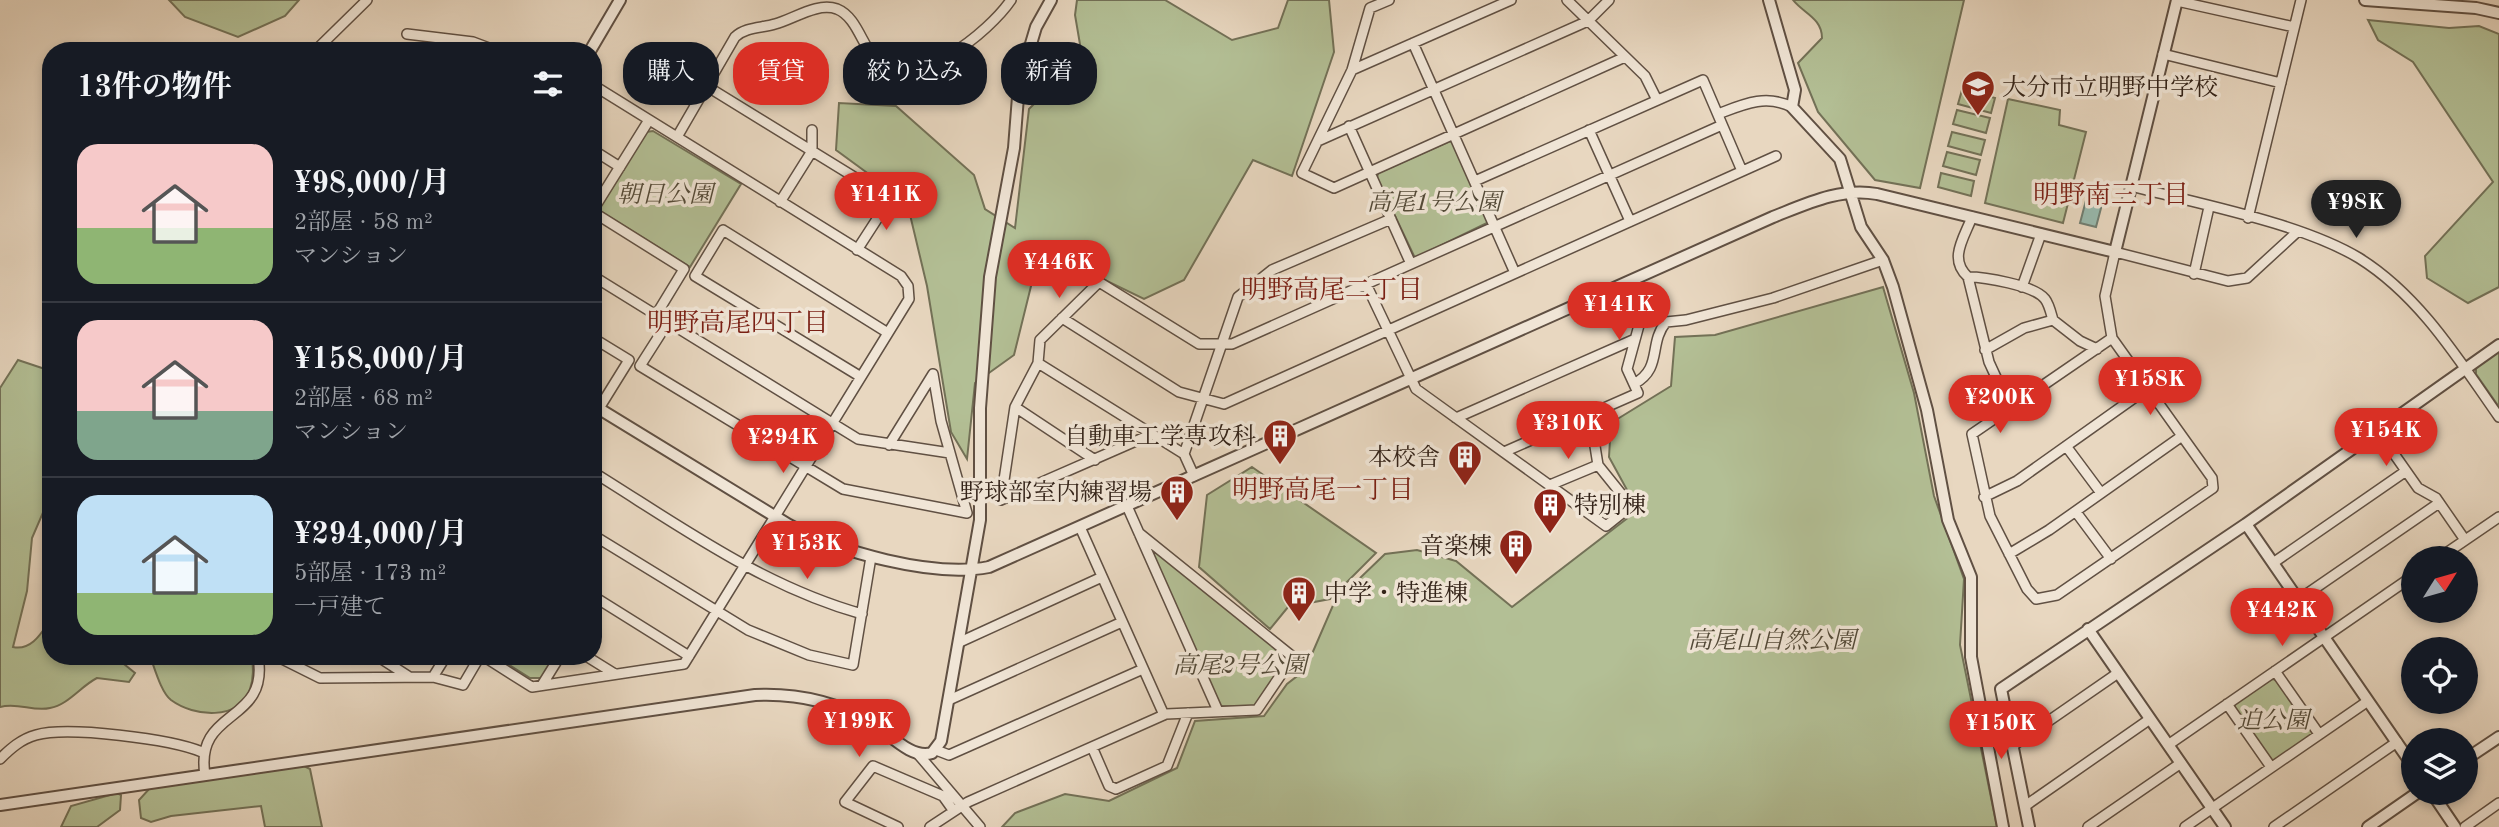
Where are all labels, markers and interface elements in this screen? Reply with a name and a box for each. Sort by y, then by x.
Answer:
chip: 購入 [623,42,719,105]
chip: 賃貸 [733,42,829,105]
chip: 絞り込み [843,42,987,105]
chip: 新着 [1001,42,1097,105]
icon: filters [529,65,567,103]
school or university icon: 大分市立明野中学校 [1959,68,1997,117]
text: 13件の物件 [77,73,232,103]
place label: 大分市立明野中学校 [2002,74,2218,101]
text: ¥98,000/月 [294,169,450,199]
icon: home [133,172,217,256]
pin: ¥141K [837,173,935,232]
pin: ¥98K [2315,180,2397,240]
park label: 朝日公園 [617,181,717,208]
district label: 明野南三丁目 [2033,181,2189,209]
text: ¥141K [850,183,922,206]
park label: 高尾1号公園 [1367,189,1505,216]
text: ¥98K [2327,191,2385,214]
text: 2部屋 · 58 m² [294,211,433,234]
pin: ¥446K [1010,240,1108,300]
text: マンション [294,245,408,268]
text: ¥446K [1023,251,1095,274]
district label: 明野高尾二丁目 [1241,276,1423,304]
pin: ¥141K [1570,282,1668,342]
text: ¥141K [1583,293,1655,316]
district label: 明野高尾四丁目 [647,309,829,337]
text: ¥158,000/月 [294,345,468,375]
icon: home [133,348,217,432]
pin: ¥158K [2101,358,2199,417]
text: ¥158K [2114,368,2186,391]
pin: ¥200K [1951,376,2049,435]
text: ¥200K [1964,386,2036,409]
text: 2部屋 · 68 m² [294,387,433,410]
pin: ¥310K [1519,402,1617,461]
pin: ¥154K [2337,408,2435,468]
text: ¥310K [1532,412,1604,435]
pin: ¥294K [734,416,832,475]
building icon: 自動車工学専攻科 [1261,417,1299,466]
text: ¥154K [2350,419,2422,442]
text: マンション [294,421,408,444]
place label: 自動車工学専攻科 [1064,423,1256,450]
text: ¥294K [747,426,819,449]
building icon: 本校舎 [1446,438,1484,487]
place label: 本校舎 [1368,444,1440,471]
building icon: 野球部室内練習場 [1158,473,1196,522]
district label: 明野高尾一丁目 [1232,476,1414,504]
place label: 野球部室内練習場 [960,479,1152,506]
building icon: 特別棟 [1531,486,1569,535]
place label: 特別棟 [1574,492,1646,519]
text: ¥294,000/月 [294,520,468,550]
pin: ¥153K [758,522,856,581]
icon: home [133,523,217,607]
building icon: 音楽棟 [1497,527,1535,576]
text: ¥153K [771,532,843,555]
place label: 音楽棟 [1420,533,1492,560]
north arrow [2401,546,2478,623]
map controls [2401,546,2478,805]
text: 5部屋 · 173 m² [294,562,446,585]
building icon: 中学・特進棟 [1280,574,1318,623]
place label: 中学・特進棟 [1324,580,1468,607]
pin: ¥442K [2233,588,2331,648]
text: 一戸建て [294,596,386,619]
text: ¥442K [2246,599,2318,622]
park label: 高尾山自然公園 [1688,627,1860,654]
button: locate [2401,637,2478,714]
park label: 高尾2号公園 [1173,652,1311,679]
pin: ¥199K [810,700,908,759]
pin: ¥150K [1952,702,2050,761]
park label: 迫公園 [2237,707,2313,734]
text: ¥199K [823,710,895,733]
text: ¥150K [1965,712,2037,735]
button: layers [2401,728,2478,805]

